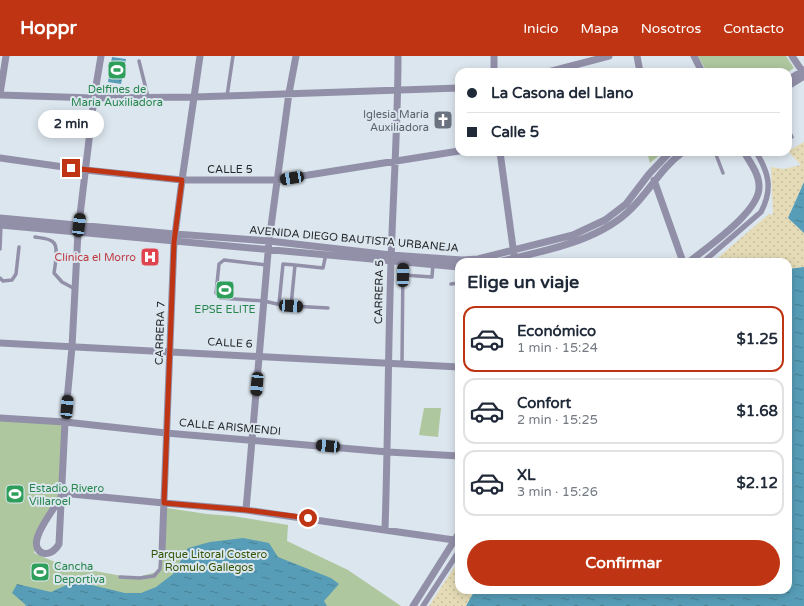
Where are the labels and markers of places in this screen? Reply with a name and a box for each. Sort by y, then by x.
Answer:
sports icon: Delfines de María Auxiliadora [106,59,128,81]
place label: Delfines de María Auxiliadora [71,83,163,109]
place label: Iglesia María Auxiliadora [363,108,429,134]
church icon: Iglesia María Auxiliadora [432,109,454,131]
hospital icon: Clínica el Morro [139,246,161,268]
place label: Clínica el Morro [55,251,136,264]
sports icon: EPSE ELITE [214,279,236,301]
place label: EPSE ELITE [194,303,256,316]
place label: Estadio Rivero Villaroel [29,482,104,508]
sports icon: Estadio Rivero Villaroel [4,483,26,505]
place label: Cancha Deportiva [54,560,105,586]
sports icon: Cancha Deportiva [29,561,51,583]

